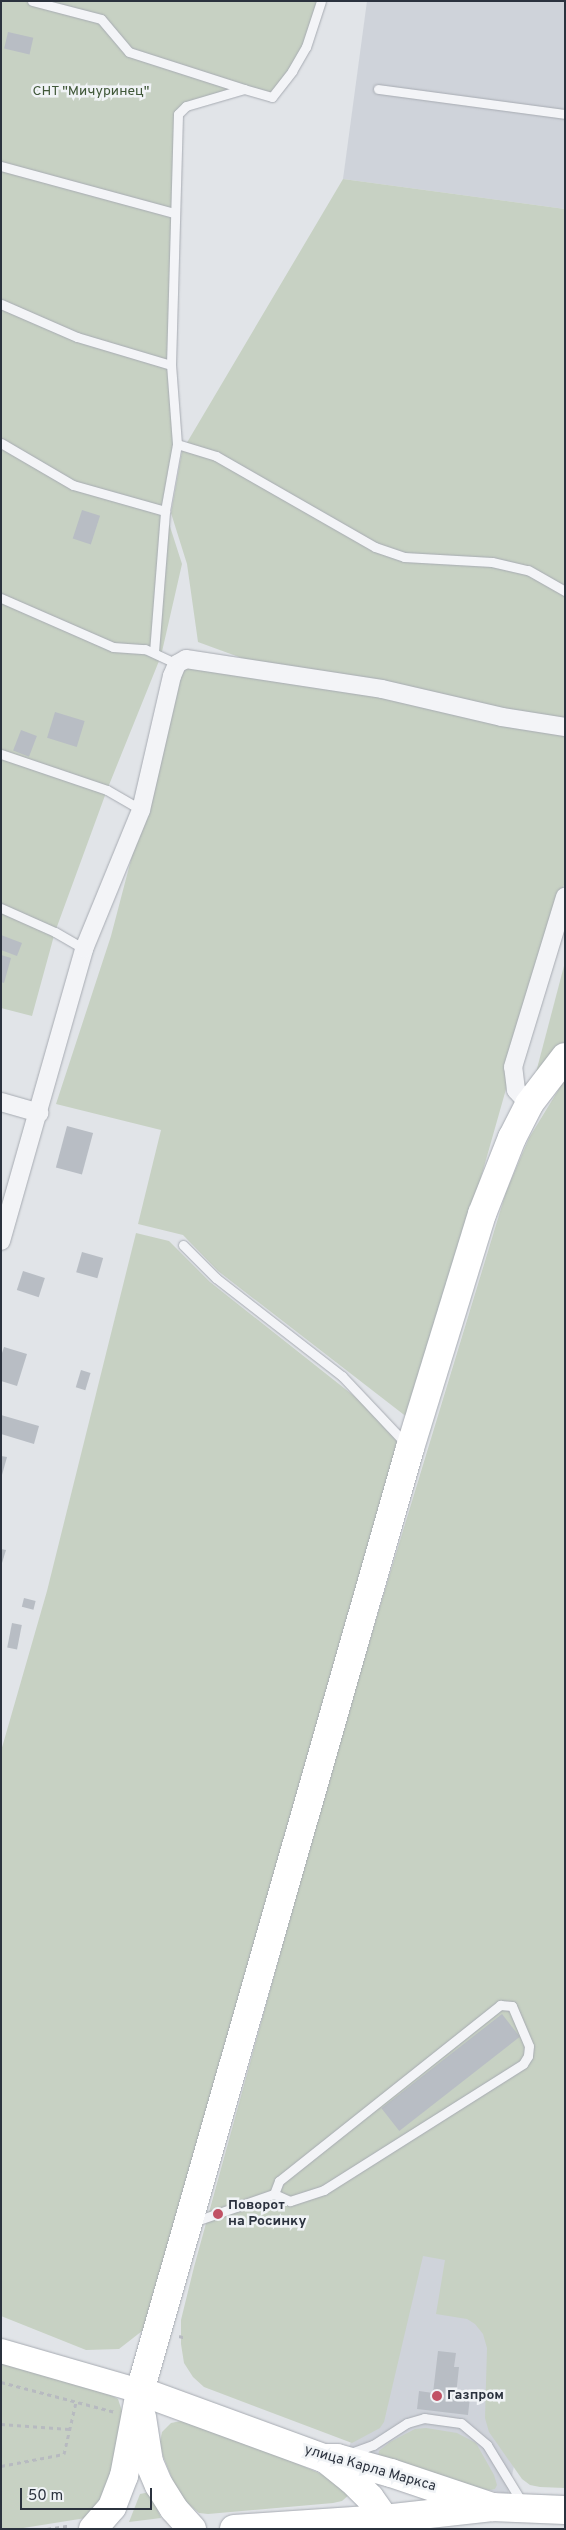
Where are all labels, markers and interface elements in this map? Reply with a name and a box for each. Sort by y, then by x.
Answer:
park label: СНТ "Мичуринец" [32,84,150,100]
place label: Поворот на Росинку [228,2198,306,2230]
marker: Поворот на Росинку [212,2208,224,2220]
place label: Газпром [447,2388,504,2404]
marker: Газпром [431,2390,443,2402]
street label: улица Карла Маркса [302,2442,438,2496]
scale bar [22,2478,155,2510]
text: 50 m [28,2487,63,2506]

